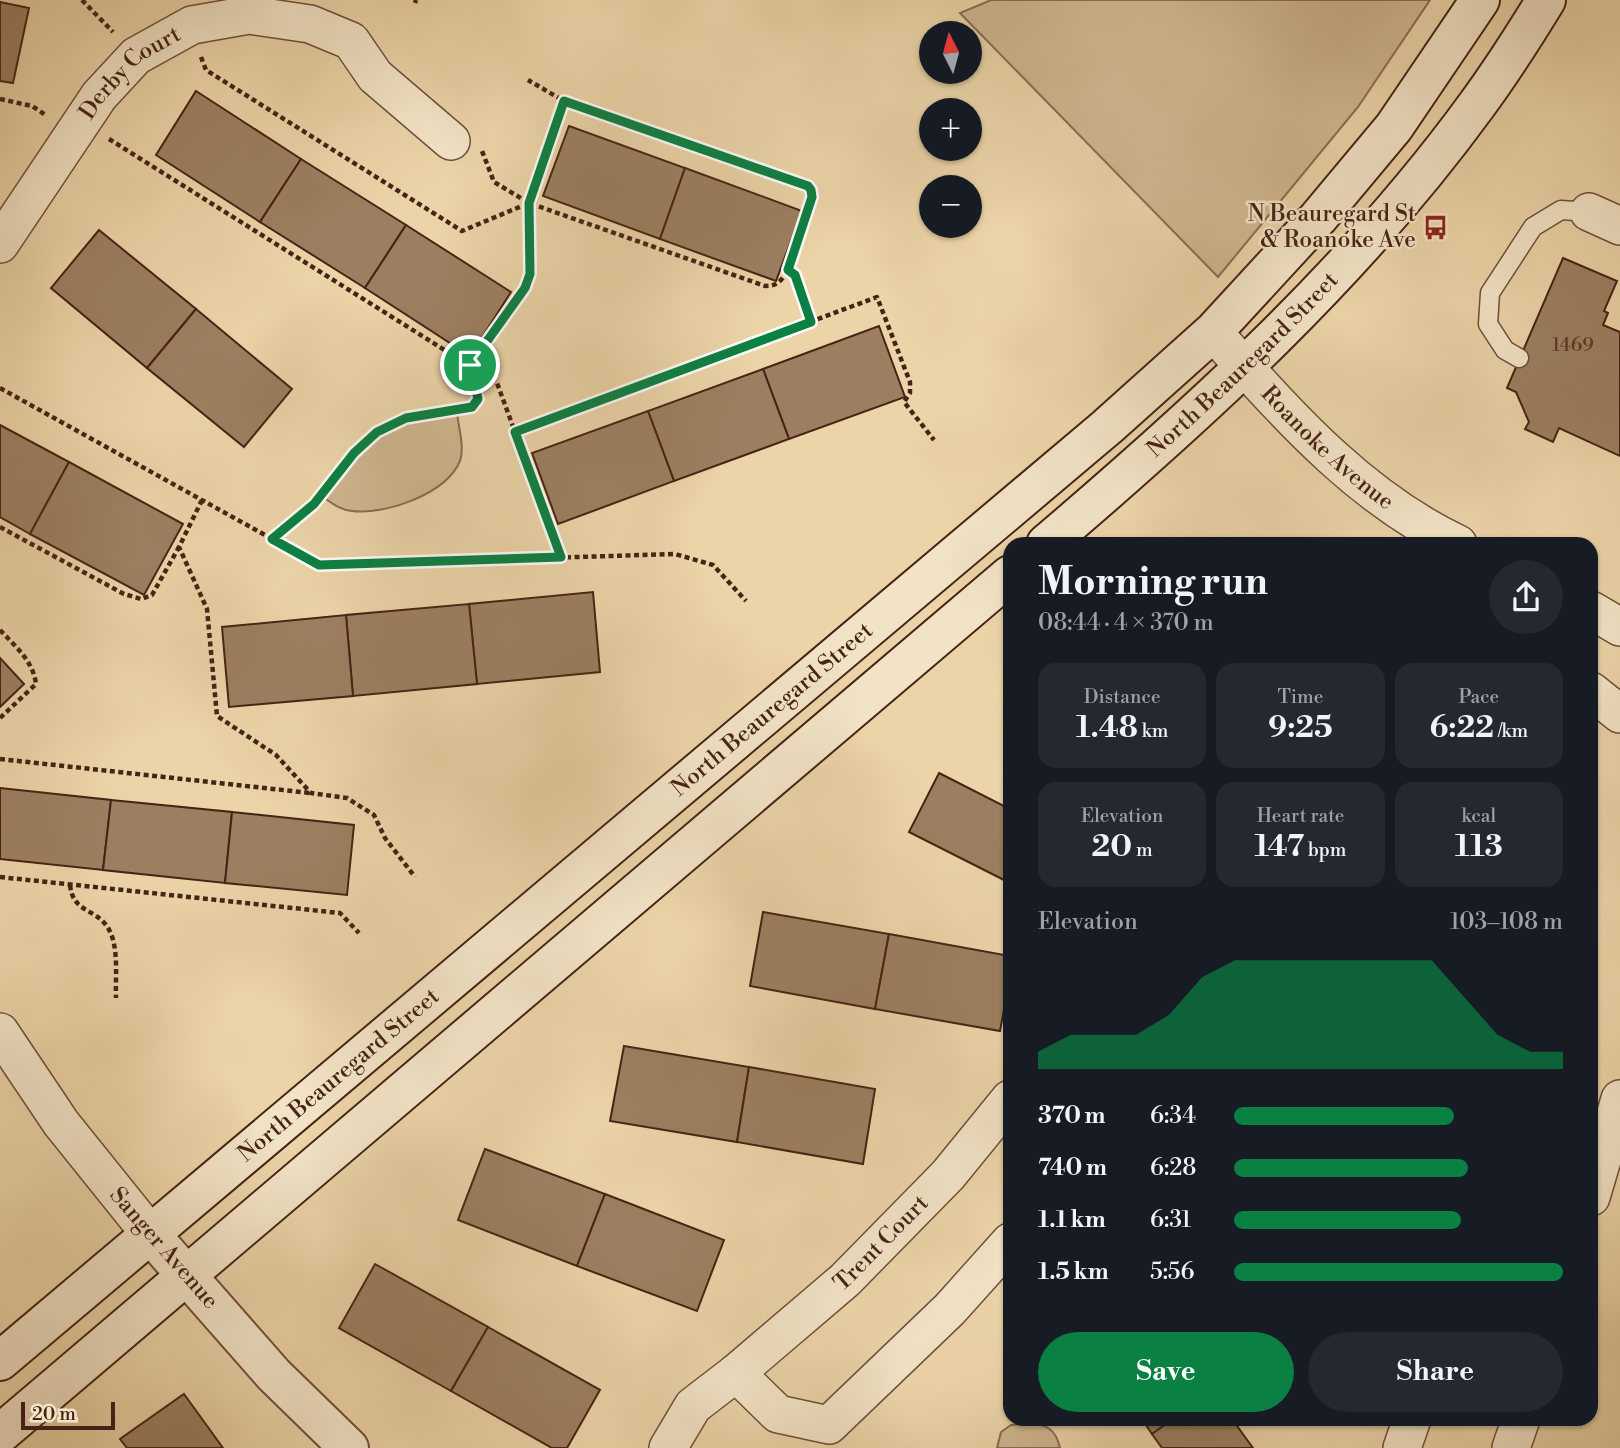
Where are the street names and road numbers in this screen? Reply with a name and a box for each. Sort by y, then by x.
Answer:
street label: Derby Court [73,20,185,125]
street label: North Beauregard Street [1141,267,1344,464]
street label: Roanoke Avenue [1255,380,1399,516]
street label: North Beauregard Street [666,617,878,803]
street label: North Beauregard Street [232,982,445,1168]
street label: Sanger Avenue [103,1181,225,1315]
street label: Trent Court [828,1189,935,1297]

